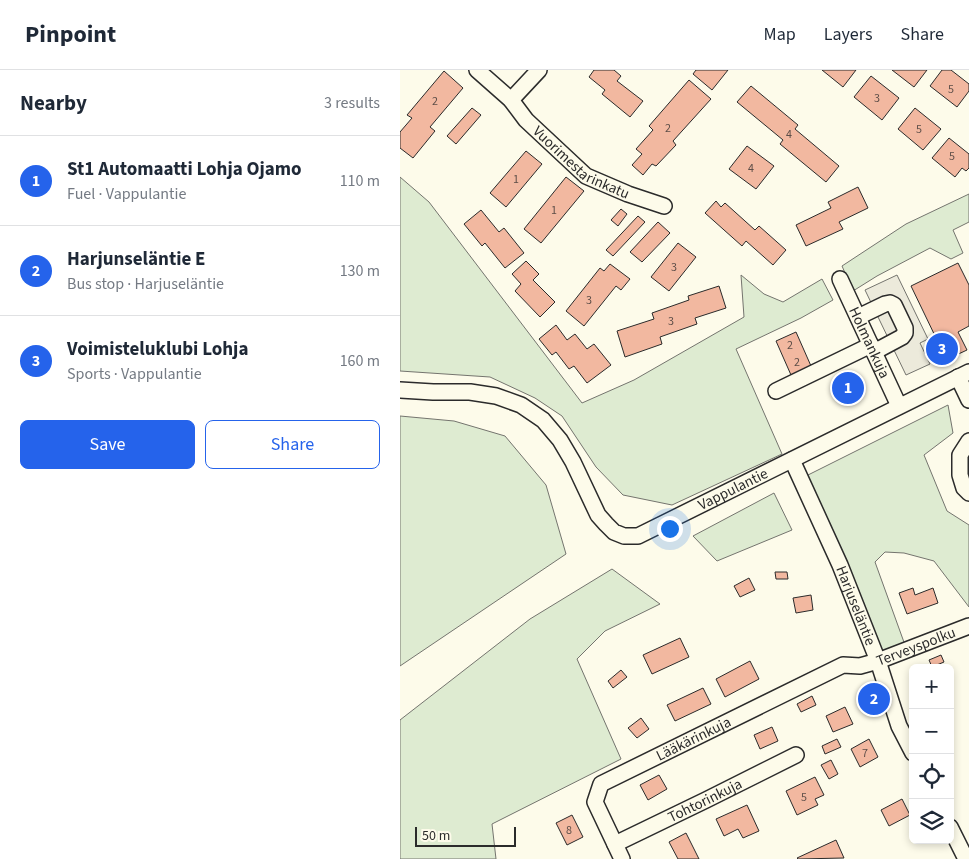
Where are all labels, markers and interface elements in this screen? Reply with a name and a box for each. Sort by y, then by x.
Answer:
text: Pinpoint [25,17,116,52]
text: Map [764,22,796,47]
text: Layers [824,22,873,47]
text: Share [901,22,944,47]
house number: 5 [948,81,954,98]
text: Nearby [20,88,87,118]
house number: 3 [874,90,880,107]
text: 3 results [324,92,380,114]
house number: 2 [432,93,438,110]
house number: 2 [665,120,671,137]
street label: Vuorimestarinkatu [528,121,633,204]
house number: 5 [916,121,922,138]
house number: 4 [786,126,792,143]
house number: 5 [949,148,955,165]
text: St1 Automaatti Lohja Ojamo [67,156,302,183]
house number: 4 [748,160,754,177]
text: 1 [32,170,40,192]
text: 110 m [340,170,380,192]
house number: 1 [513,171,519,188]
text: Fuel · Vappulantie [67,183,186,205]
house number: 1 [551,202,557,219]
text: Harjunseläntie E [67,246,205,273]
house number: 3 [671,259,677,276]
text: 2 [32,260,40,282]
text: 130 m [340,260,380,282]
text: Bus stop · Harjuseläntie [67,273,224,295]
house number: 3 [586,292,592,309]
street label: Holmankuja [843,304,895,382]
house number: 3 [668,313,674,330]
pin: 3 [926,330,958,368]
text: Voimisteluklubi Lohja [67,336,248,363]
house number: 2 [787,337,793,354]
text: 3 [32,350,40,372]
text: 160 m [340,350,380,372]
house number: 2 [794,354,800,371]
text: Sports · Vappulantie [67,363,202,385]
pin: 1 [832,369,864,407]
button: Save [20,420,195,469]
button: Share [205,420,380,469]
street label: Vappulantie [695,463,772,516]
your location [657,516,683,542]
street label: Harjuseläntie [830,563,881,649]
street label: Terveyspolku [873,622,959,672]
map controls [909,664,954,844]
button: + [909,664,954,709]
pin: 2 [858,680,890,718]
button: − [909,709,954,754]
street label: Lääkärinkuja [653,712,735,766]
house number: 7 [862,745,868,762]
button: locate [909,754,954,799]
street label: Tohtorinkuja [665,774,746,828]
house number: 5 [801,789,807,806]
button: layers [909,799,954,844]
house number: 8 [566,822,572,839]
scale bar [415,824,516,847]
text: 50 m [422,826,450,846]

